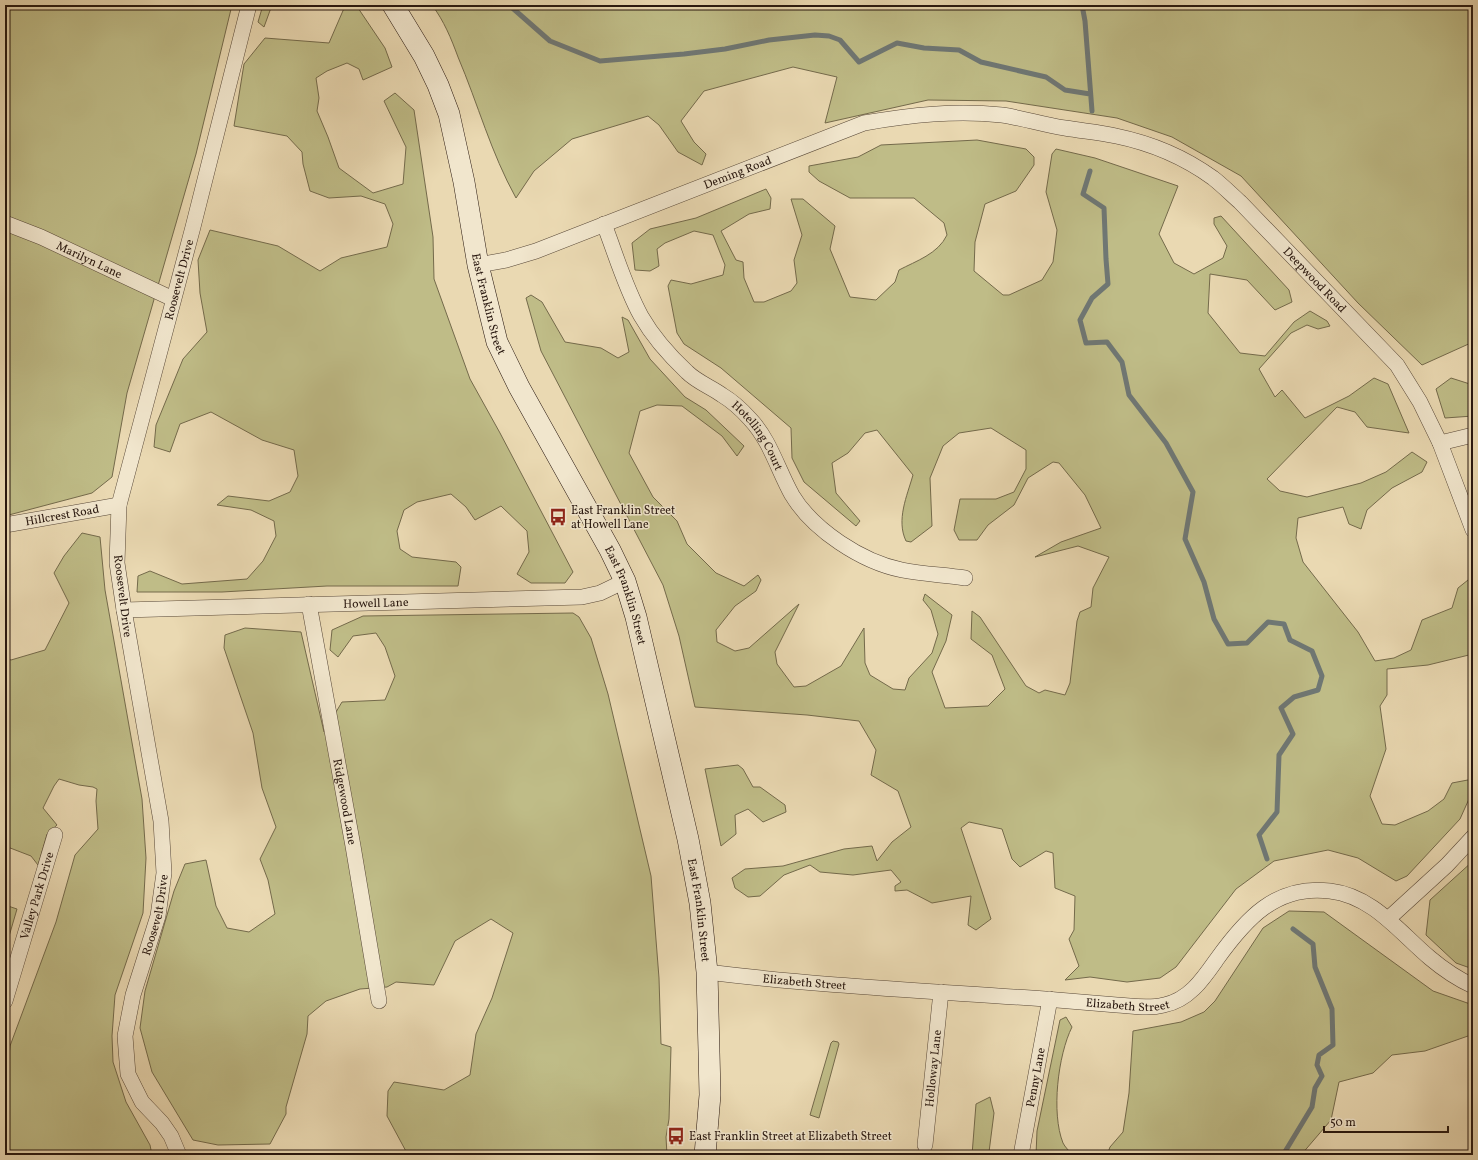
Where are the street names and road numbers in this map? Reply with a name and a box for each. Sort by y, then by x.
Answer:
street label: Deming Road [702,153,774,194]
street label: Roosevelt Drive [162,237,198,322]
street label: Marilyn Lane [53,238,125,283]
street label: Deepwood Road [1279,244,1350,317]
street label: East Franklin Street [467,252,509,358]
street label: Hotelling Court [728,398,786,473]
street label: Hillcrest Road [24,502,101,530]
street label: East Franklin Street [600,543,649,647]
street label: Roosevelt Drive [109,554,135,639]
street label: Howell Lane [343,595,409,613]
street label: Ridgewood Lane [328,758,360,846]
street label: Valley Park Drive [17,850,59,942]
street label: East Franklin Street [683,857,713,963]
street label: Roosevelt Drive [139,873,173,958]
street label: Elizabeth Street [762,971,847,995]
street label: Elizabeth Street [1085,995,1172,1016]
street label: Holloway Lane [922,1029,946,1108]
street label: Penny Lane [1023,1046,1050,1109]

